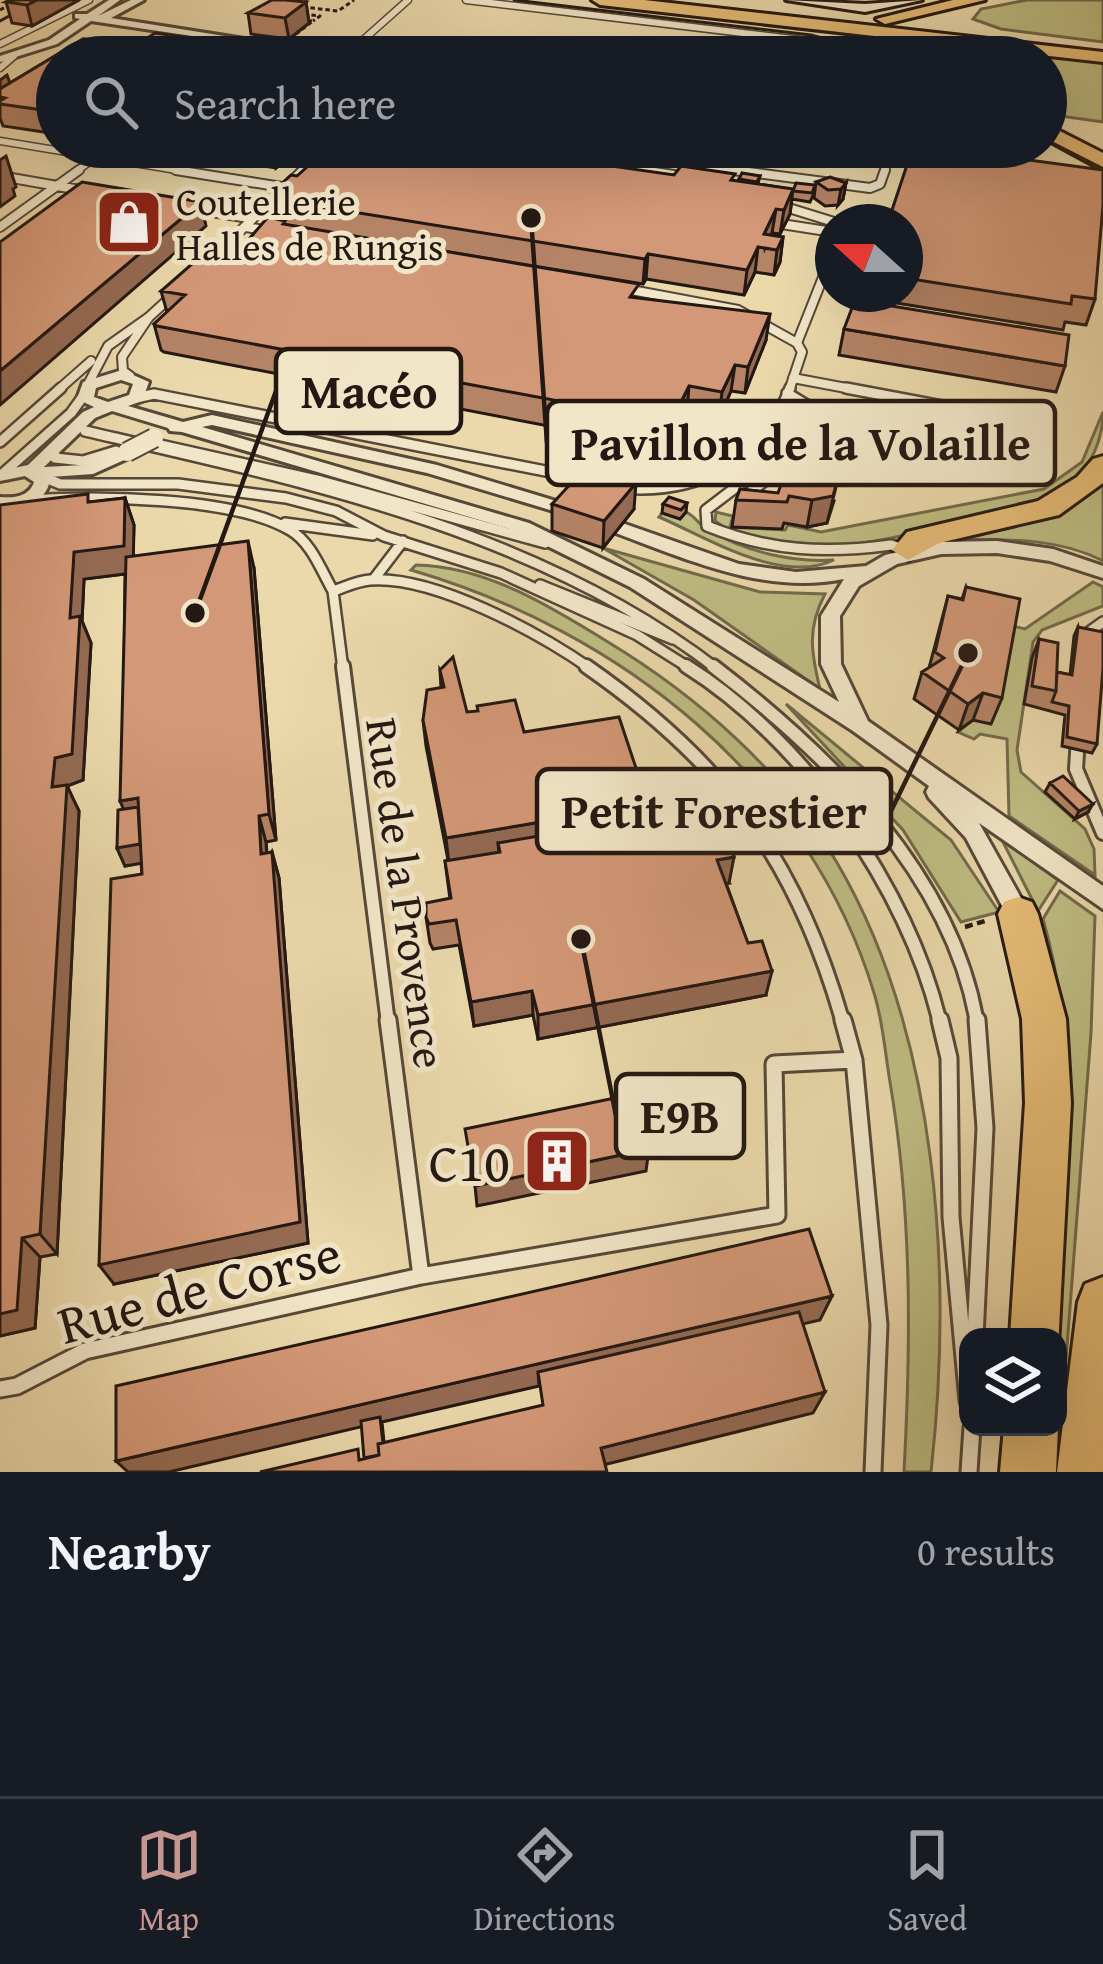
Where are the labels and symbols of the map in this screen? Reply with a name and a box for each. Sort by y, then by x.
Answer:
place label: Coutellerie Halles de Rungis [176,172,444,274]
shop icon: Coutellerie Halles de Rungis [94,187,164,257]
north arrow [815,204,923,312]
callout: Macéo [276,349,461,433]
text: Macéo [300,355,438,426]
callout: Pavillon de la Volaille [547,401,1055,485]
text: Pavillon de la Volaille [571,407,1031,478]
street label: Rue de la Provence [350,714,464,1072]
callout: Petit Forestier [537,769,891,853]
text: Petit Forestier [561,775,867,846]
callout: E9B [616,1074,744,1158]
text: E9B [640,1080,720,1151]
place label: C10 [429,1122,510,1201]
building icon: C10 [522,1126,592,1196]
street label: Rue de Corse [49,1212,349,1364]

